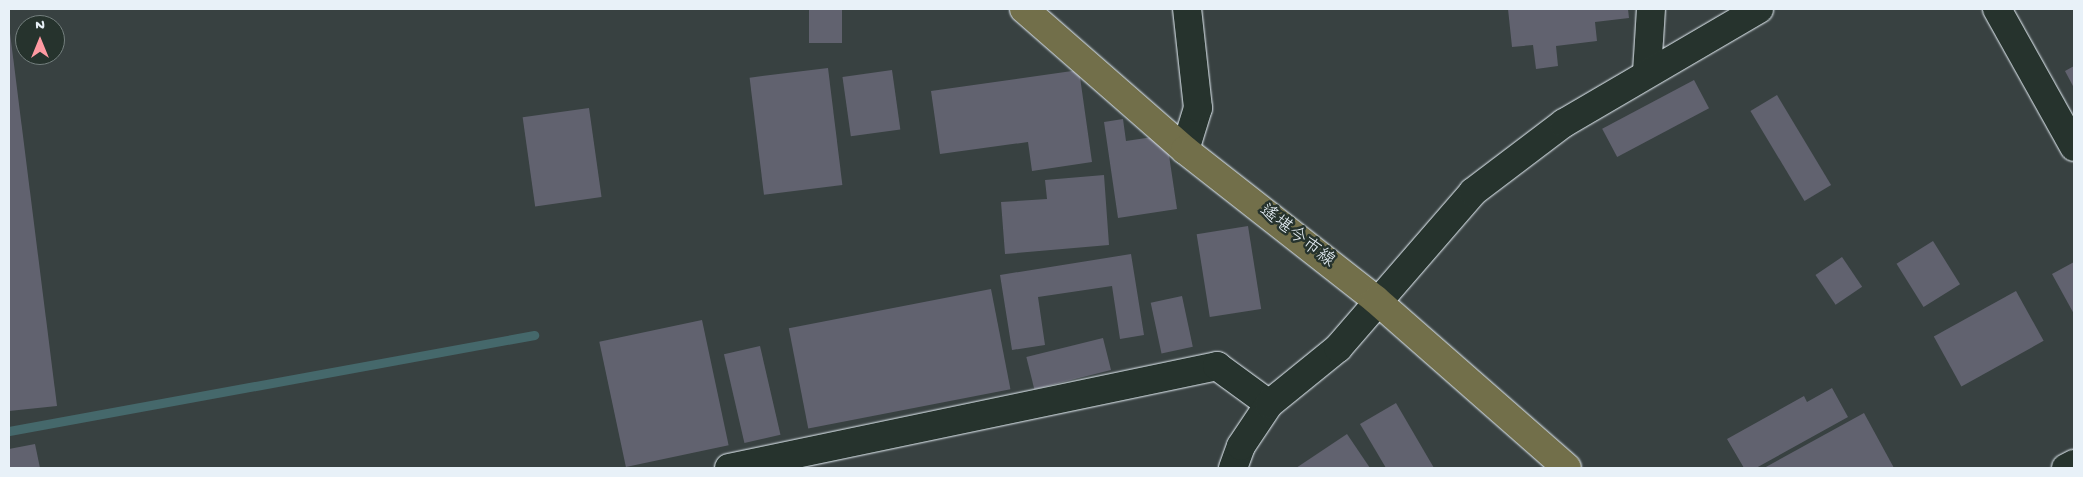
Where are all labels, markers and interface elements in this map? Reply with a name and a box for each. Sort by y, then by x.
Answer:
north arrow [15,15,65,65]
text: N [35,17,45,34]
street label: 遙堪今市線 [1254,201,1338,273]

